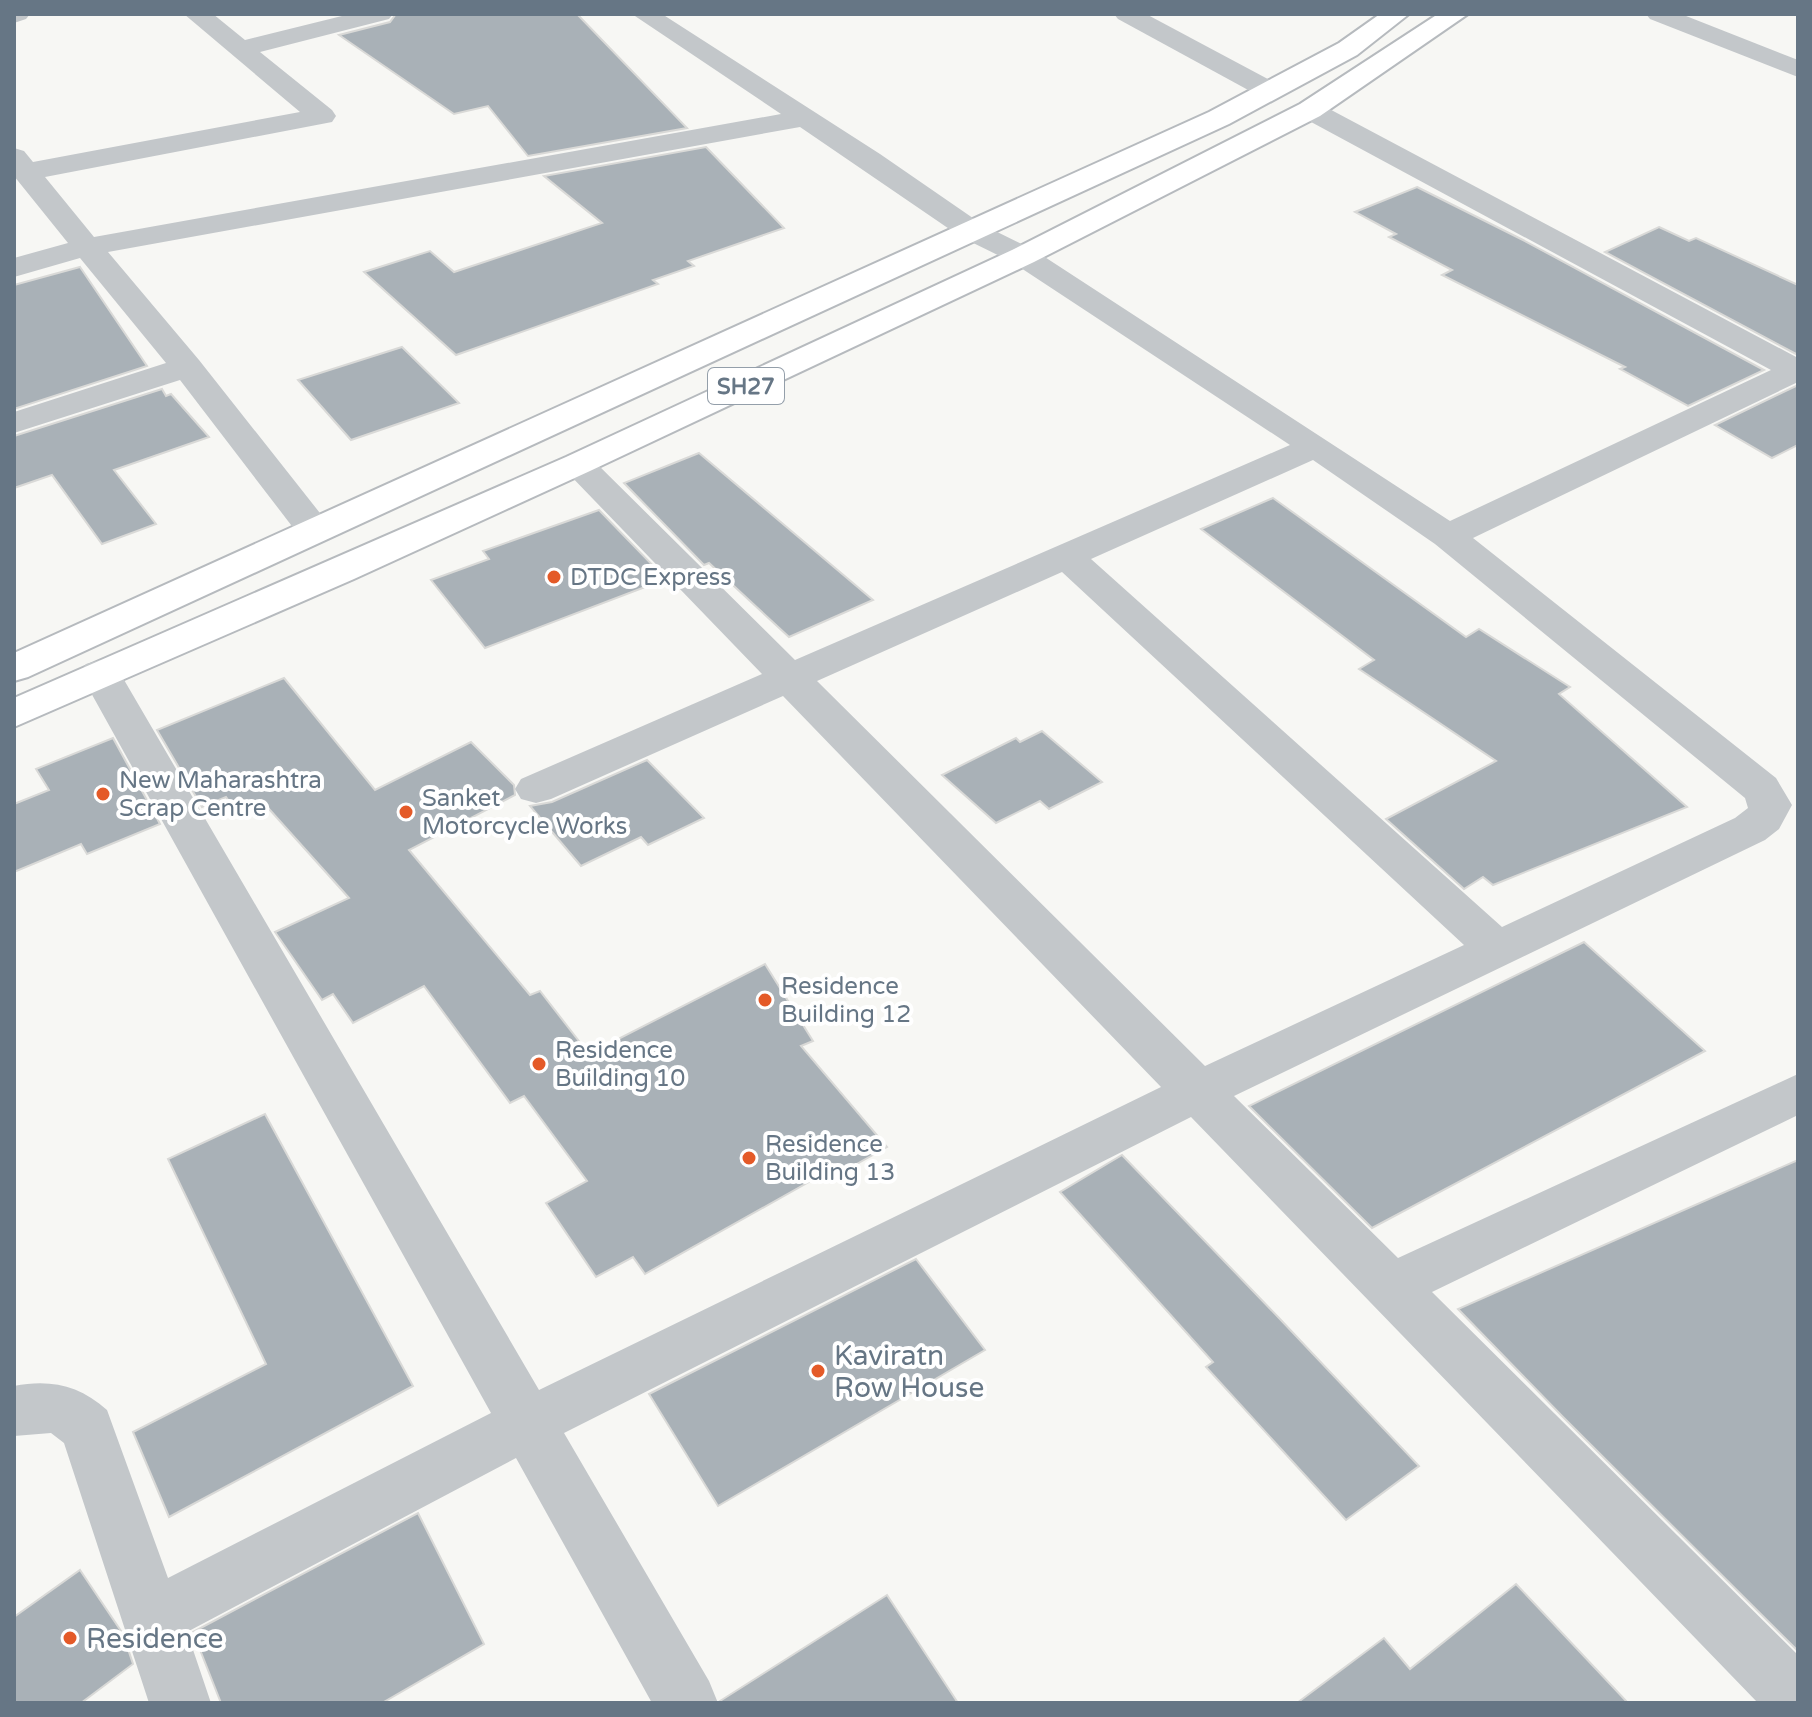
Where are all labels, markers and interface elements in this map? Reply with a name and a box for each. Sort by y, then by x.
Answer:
road number: SH27 [708,368,784,404]
place label: DTDC Express [570,563,732,592]
marker: DTDC Express [545,568,563,586]
place label: New Maharashtra Scrap Centre [119,766,322,823]
place label: Sanket Motorcycle Works [422,784,627,841]
marker: New Maharashtra Scrap Centre [94,785,112,803]
marker: Sanket Motorcycle Works [397,803,415,821]
place label: Residence Building 12 [781,972,911,1029]
marker: Residence Building 12 [756,991,774,1009]
place label: Residence Building 10 [555,1036,685,1093]
marker: Residence Building 10 [530,1055,548,1073]
place label: Residence Building 13 [765,1130,895,1187]
marker: Residence Building 13 [740,1149,758,1167]
place label: Kaviratn Row House [834,1339,984,1405]
marker: Kaviratn Row House [809,1362,827,1380]
place label: Residence [86,1622,223,1656]
marker: Residence [61,1629,79,1647]

